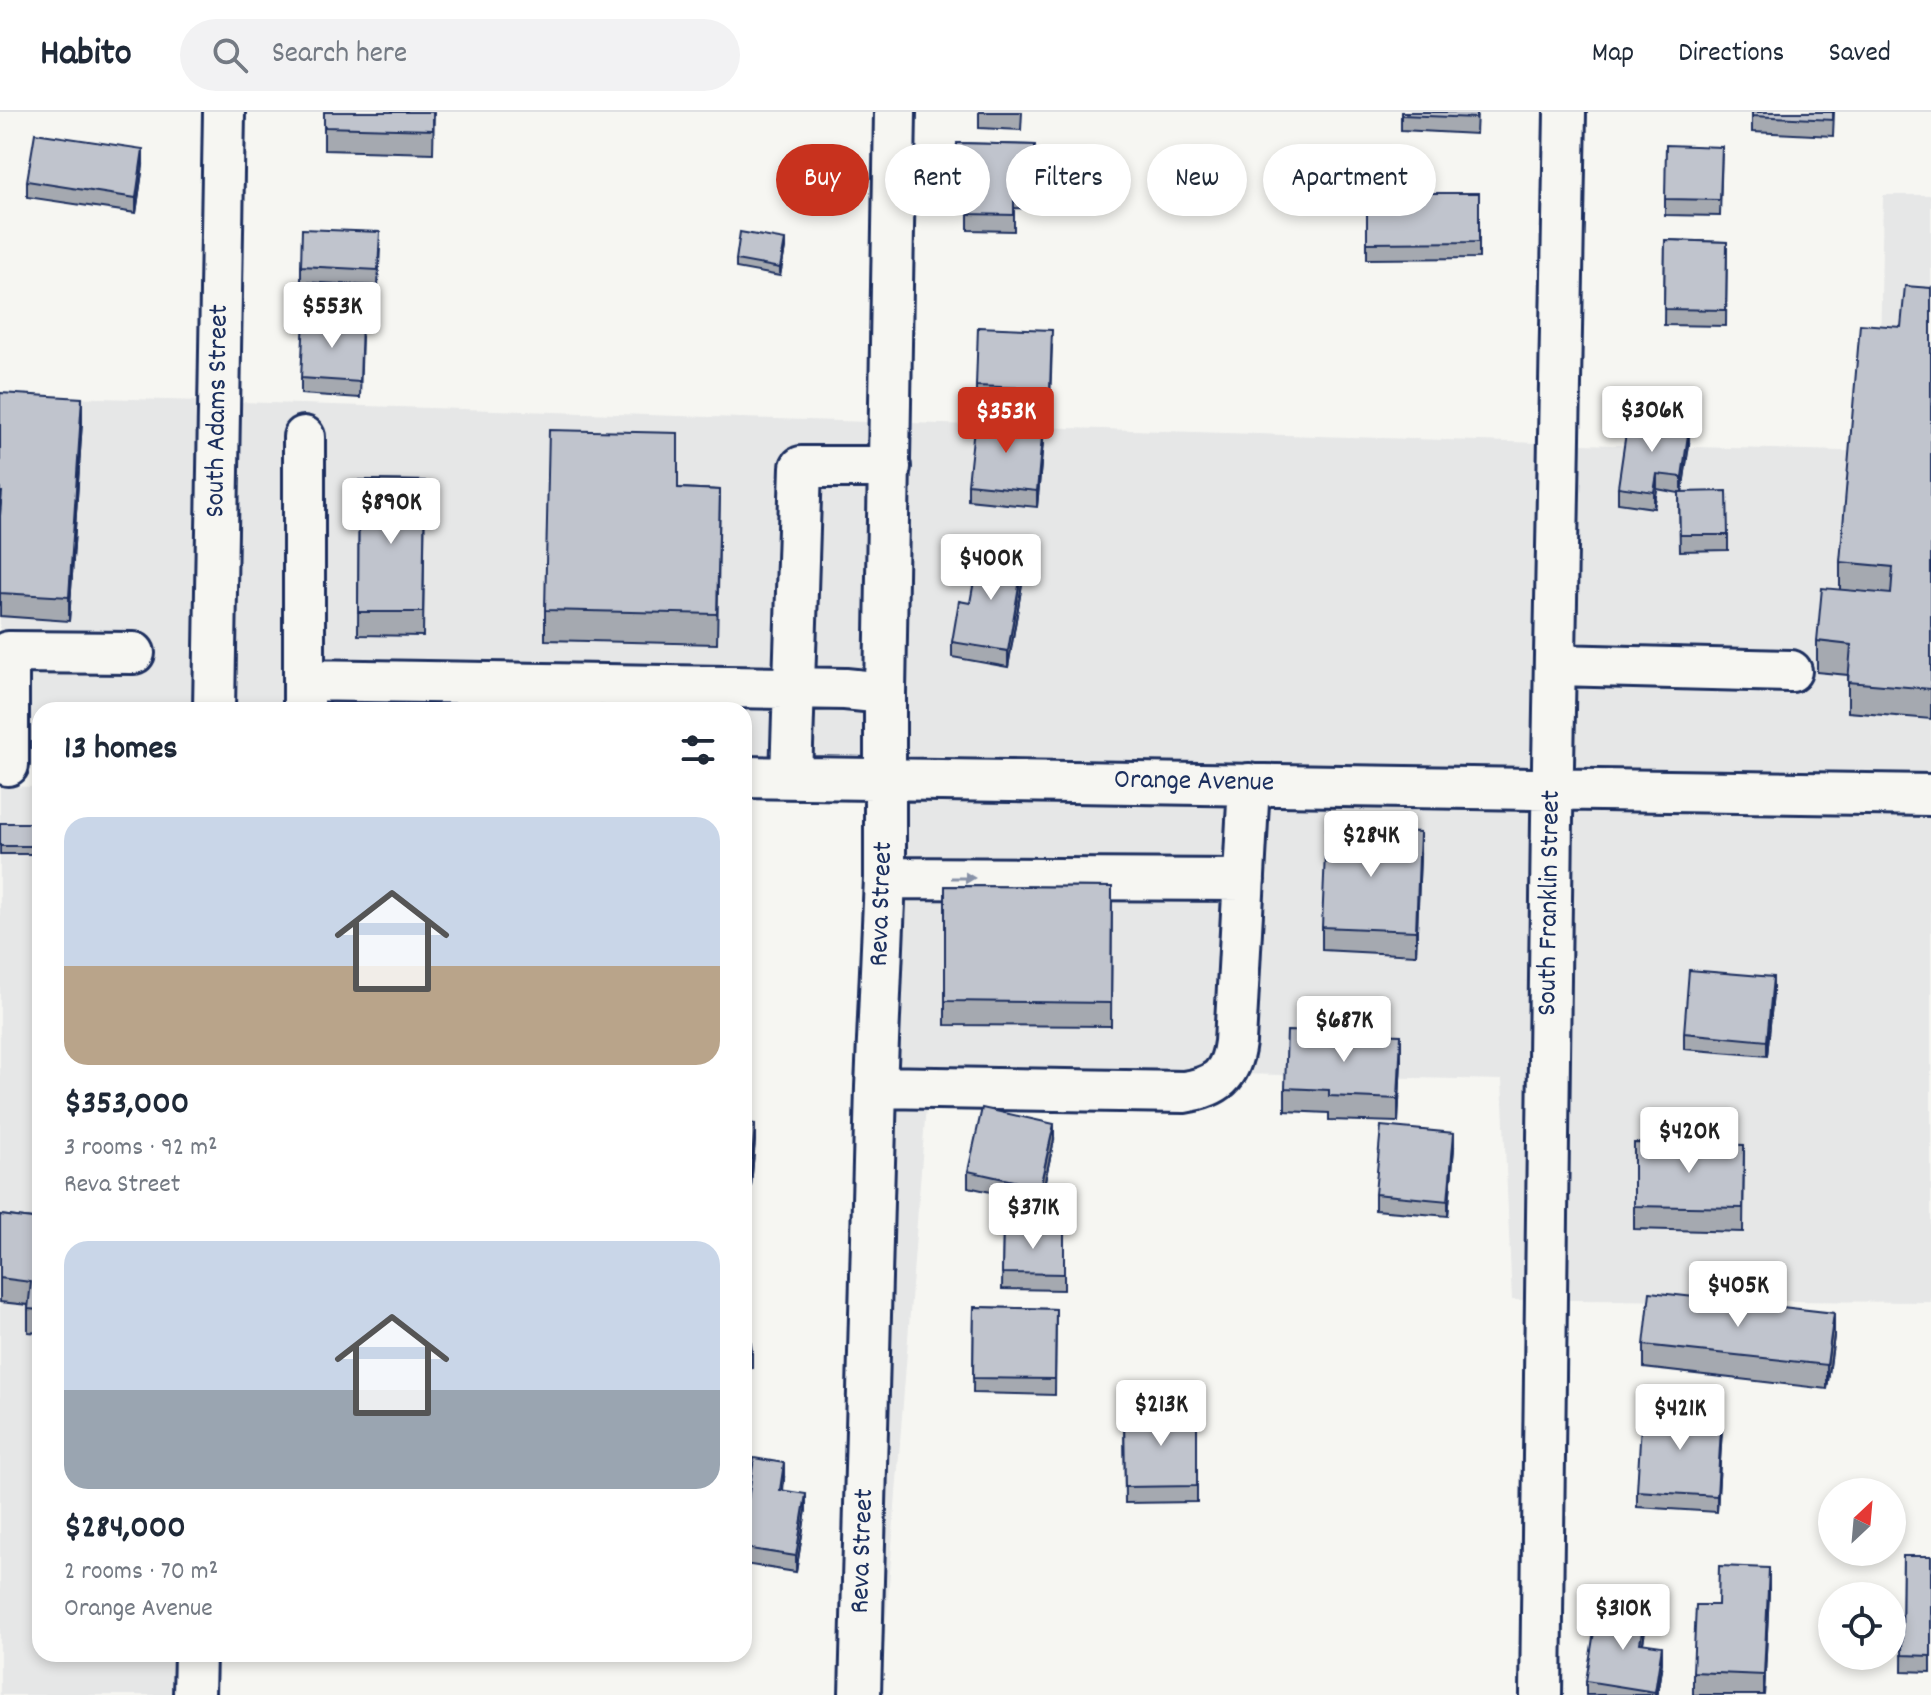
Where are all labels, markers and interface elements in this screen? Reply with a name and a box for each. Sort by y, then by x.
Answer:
search box [180,19,740,91]
text: Habito [40,28,132,83]
icon: search [208,33,252,77]
text: Search here [272,34,407,77]
text: Map [1592,35,1634,75]
text: Directions [1678,35,1784,75]
text: Saved [1828,35,1891,75]
chip: Buy [776,144,869,216]
chip: Rent [885,144,990,216]
chip: Filters [1006,144,1131,216]
chip: New [1147,144,1247,216]
chip: Apartment [1263,144,1436,216]
pin: $553K [276,282,388,350]
text: $553K [302,289,362,326]
street label: South Adams Street [197,304,241,518]
pin: $306K [1596,386,1708,454]
pin: $353K [950,387,1062,455]
text: $306K [1620,393,1684,430]
text: $353K [976,394,1036,431]
pin: $890K [335,478,447,546]
text: $890K [360,485,422,522]
pin: $400K [935,534,1047,602]
text: $400K [959,541,1023,578]
text: 13 homes [64,726,178,775]
icon: filters [676,728,720,772]
street label: Orange Avenue [1114,762,1274,804]
street label: South Franklin Street [1529,790,1573,1016]
pin: $284K [1315,811,1427,879]
text: $284K [1342,818,1400,855]
street label: Reva Street [861,841,905,967]
icon: home [320,869,464,1013]
one-way arrow [951,872,976,884]
pin: $687K [1288,996,1400,1064]
text: $687K [1315,1003,1373,1040]
text: $353,000 [64,1081,189,1130]
pin: $420K [1633,1107,1745,1175]
text: $420K [1658,1114,1720,1151]
text: 3 rooms · 92 m² [64,1130,218,1167]
text: Reva Street [64,1167,180,1204]
pin: $371K [977,1183,1089,1251]
text: $371K [1007,1190,1059,1227]
pin: $405K [1682,1261,1794,1329]
text: $405K [1707,1268,1769,1305]
icon: home [320,1293,464,1437]
pin: $213K [1105,1380,1217,1448]
pin: $421K [1624,1384,1736,1452]
text: $213K [1134,1387,1188,1424]
text: $421K [1653,1391,1707,1428]
north arrow [1818,1478,1906,1566]
map controls [1818,1478,1906,1670]
street label: Reva Street [842,1488,886,1614]
text: $284,000 [64,1505,186,1554]
text: 2 rooms · 70 m² [64,1554,218,1591]
button: locate [1818,1582,1906,1670]
pin: $310K [1567,1584,1679,1652]
text: Orange Avenue [64,1591,213,1628]
text: $310K [1595,1591,1651,1628]

